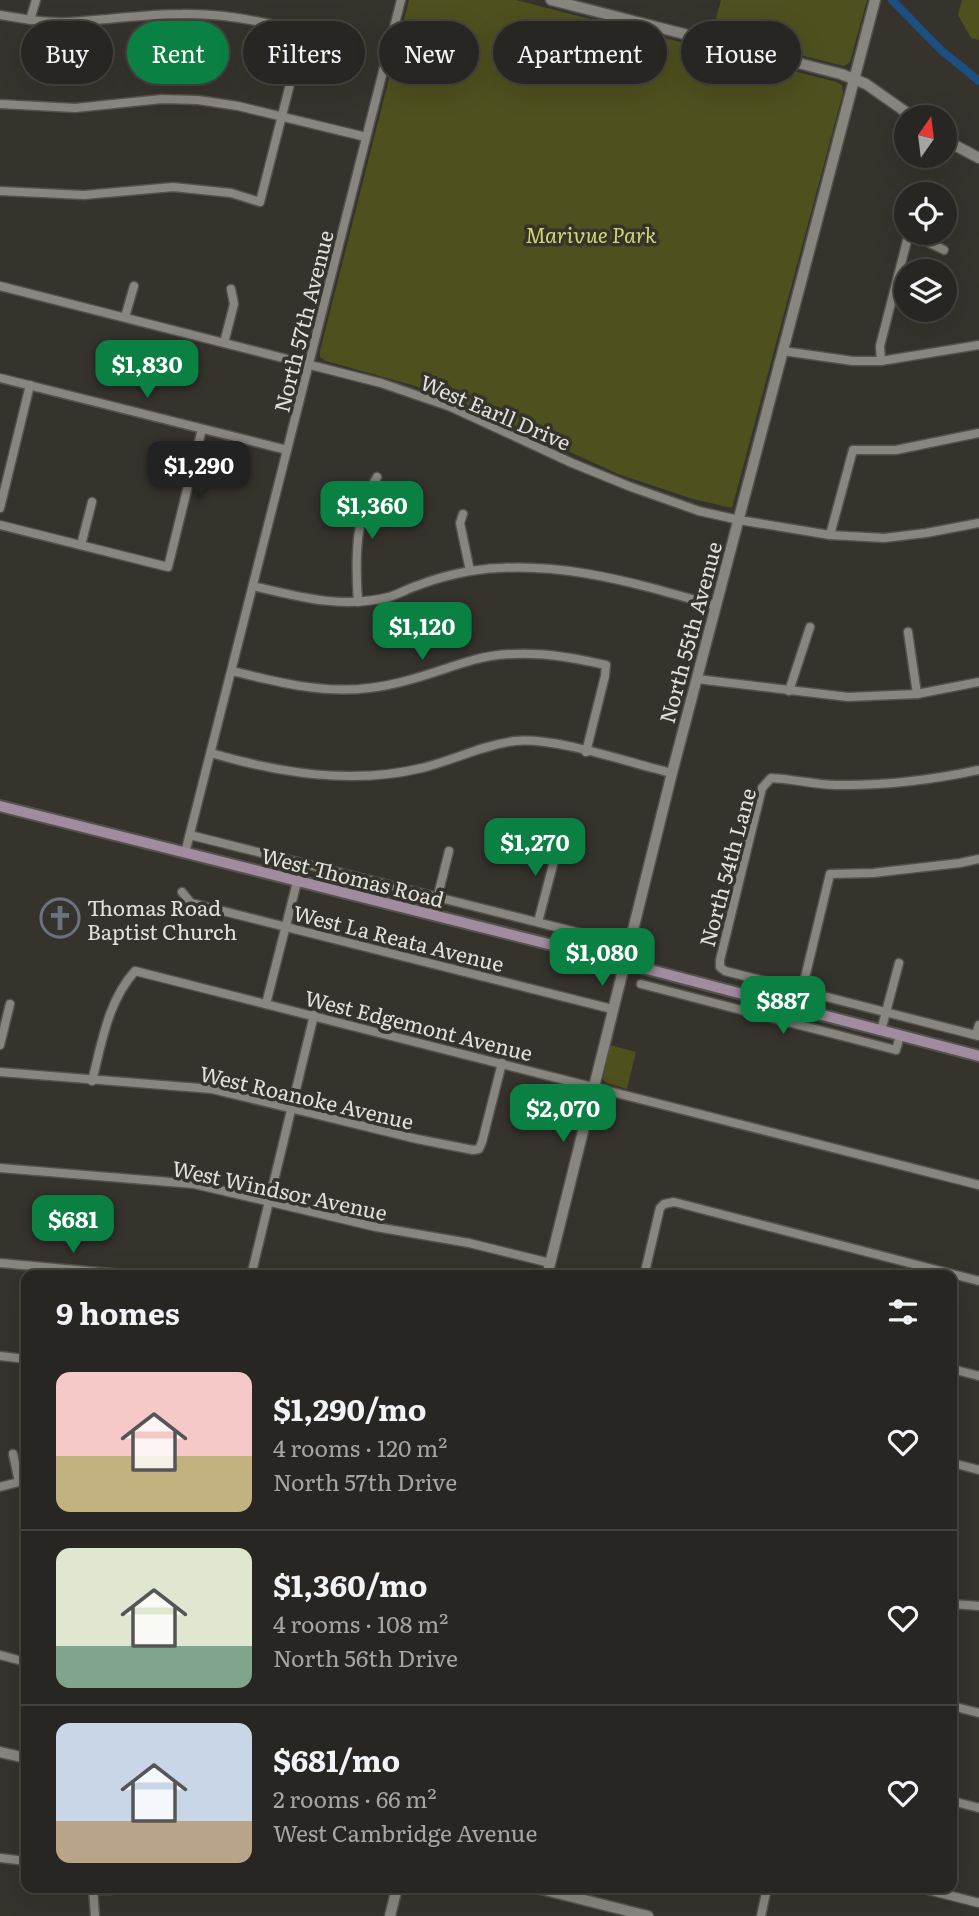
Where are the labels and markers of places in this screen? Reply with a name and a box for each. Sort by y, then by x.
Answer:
pin: $1,830 [90,340,204,400]
pin: $1,290 [142,442,256,501]
pin: $1,360 [315,482,429,541]
pin: $1,120 [365,602,479,662]
pin: $1,270 [478,818,592,878]
place label: Thomas Road Baptist Church [87,891,237,946]
church icon: Thomas Road Baptist Church [39,897,81,939]
pin: $1,080 [545,928,659,988]
pin: $887 [742,976,824,1036]
pin: $2,070 [506,1084,620,1144]
pin: $681 [32,1196,114,1255]

